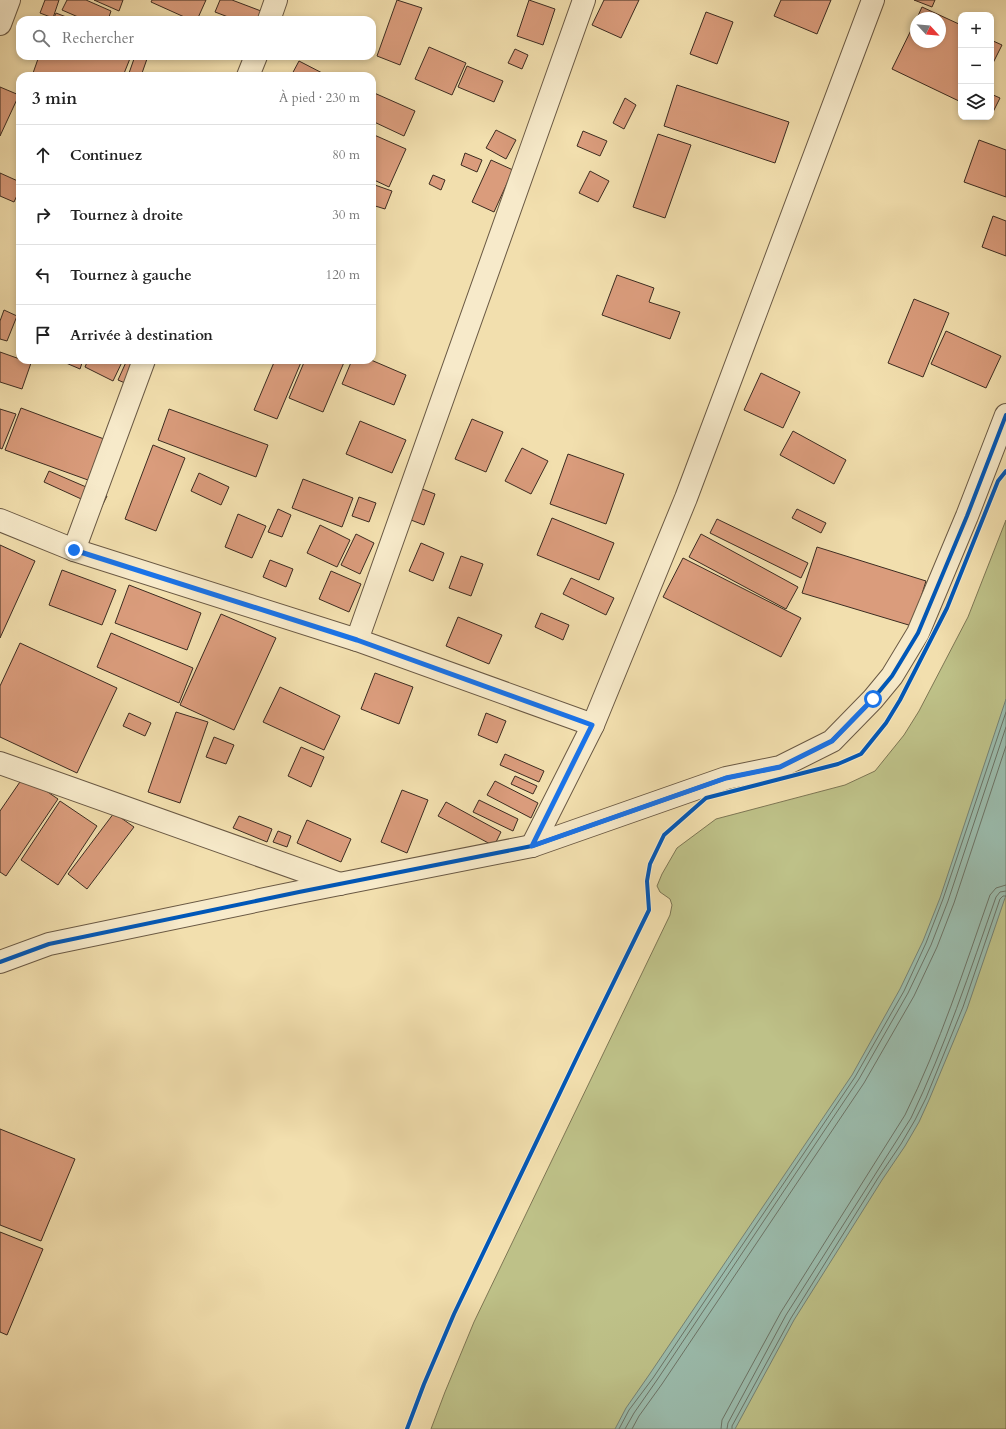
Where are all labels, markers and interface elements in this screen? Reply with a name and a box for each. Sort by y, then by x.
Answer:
north arrow [910,12,946,48]
map controls [958,12,994,120]
button: + [958,12,994,48]
search box [16,16,376,60]
icon: search [30,27,52,49]
text: Rechercher [62,28,134,48]
button: − [958,48,994,84]
button: layers [958,84,994,120]
text: 3 min [32,87,77,110]
text: À pied · 230 m [279,89,360,107]
icon: ahead [32,144,54,166]
text: Continuez [70,145,142,165]
text: 80 m [332,146,360,164]
icon: right [32,204,54,226]
text: Tournez à droite [70,205,183,225]
text: 30 m [332,206,360,224]
icon: left [32,264,54,286]
text: Tournez à gauche [70,265,192,285]
text: 120 m [326,266,360,284]
icon: arrive [32,324,54,346]
text: Arrivée à destination [70,325,213,345]
route end [65,541,83,559]
route start [864,690,882,708]

